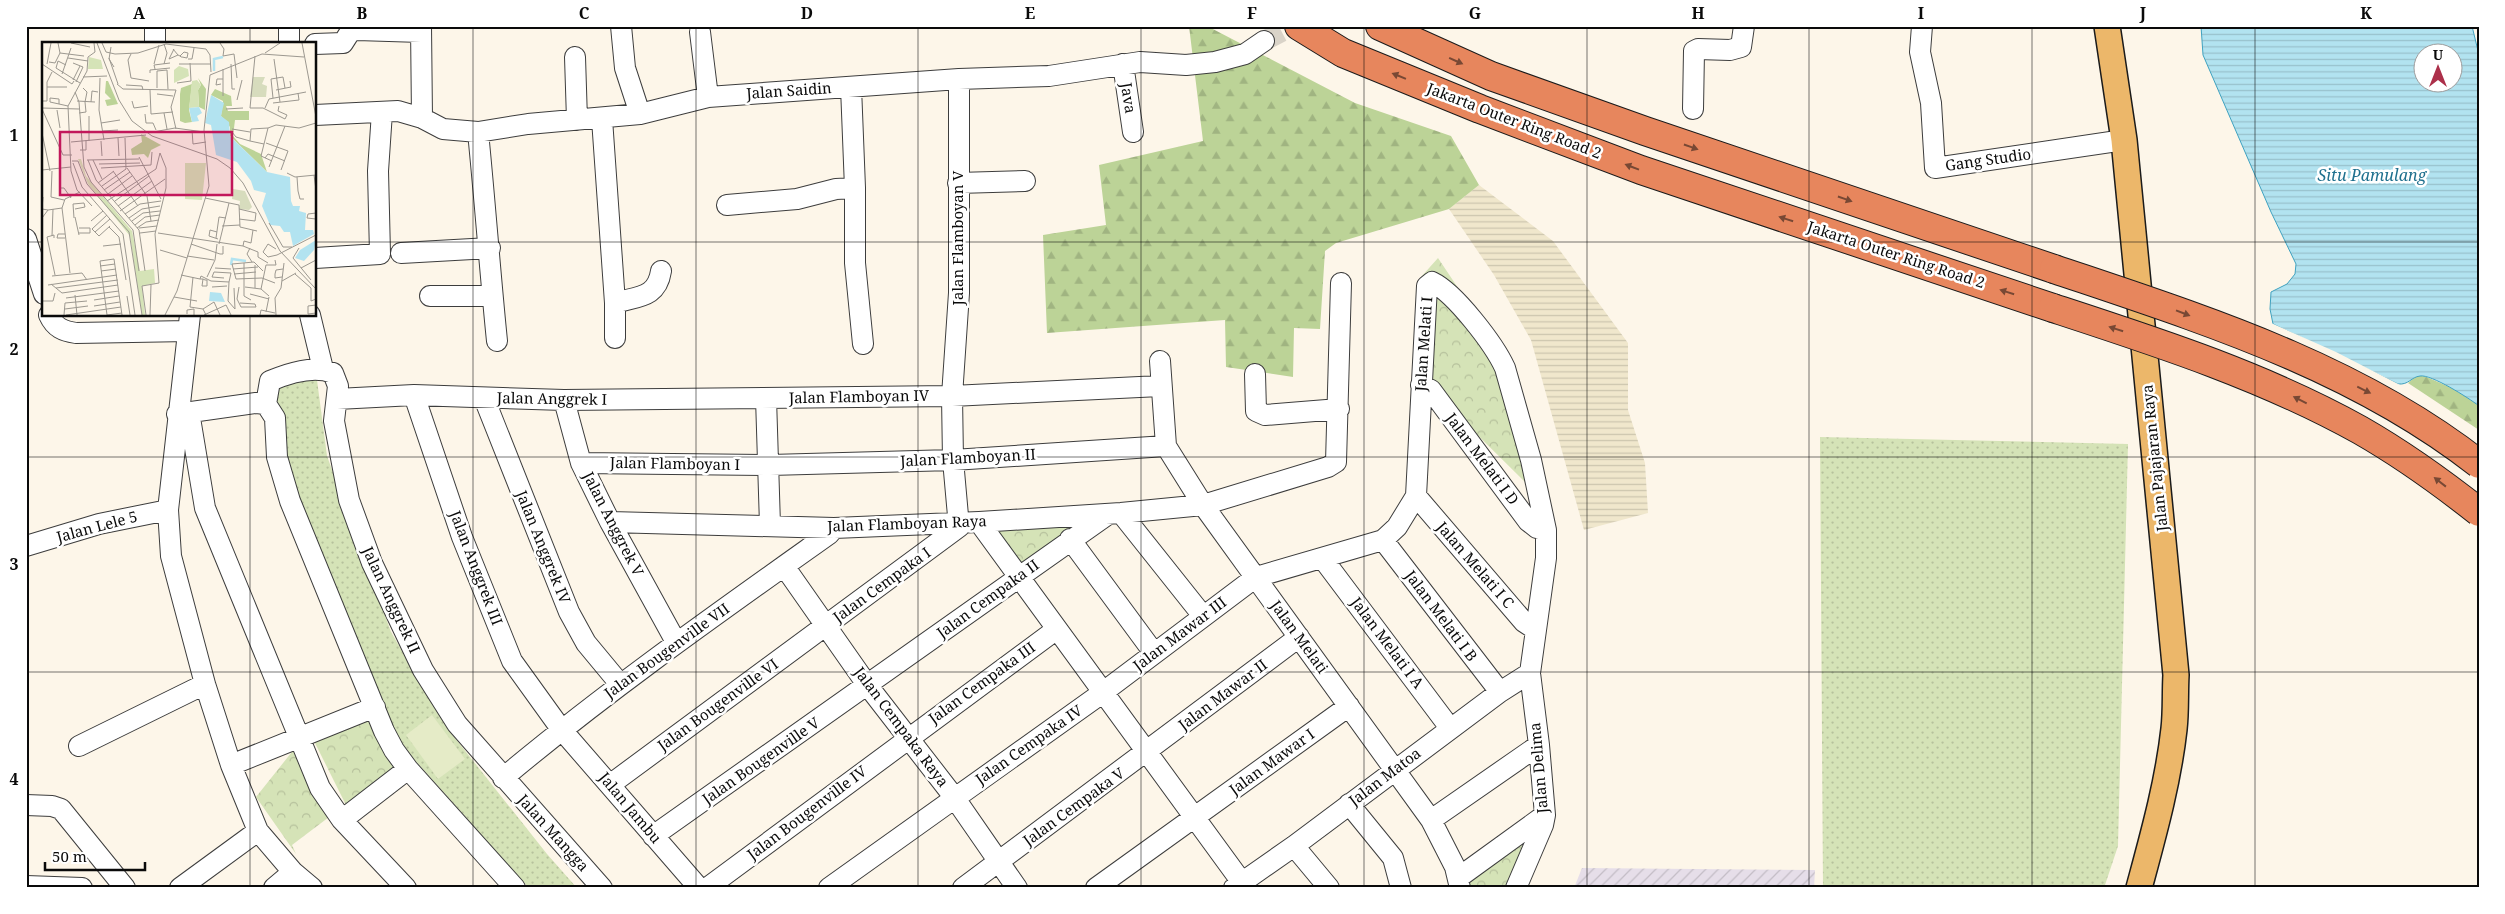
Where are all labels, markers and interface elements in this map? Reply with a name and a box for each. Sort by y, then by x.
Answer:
text: A [133,2,146,24]
text: B [357,2,368,24]
text: C [579,2,590,24]
text: D [801,2,813,24]
text: E [1025,2,1035,24]
text: F [1247,2,1257,24]
text: G [1469,2,1481,24]
text: H [1691,2,1705,24]
text: I [1918,2,1924,24]
text: J [2139,2,2147,24]
text: K [2360,2,2372,24]
inset map [42,42,316,316]
north arrow [2412,42,2462,92]
text: U [2433,45,2444,64]
one-way arrow [1449,56,1464,65]
one-way arrow [1391,72,1406,80]
street label: Jalan Saidin [745,77,833,103]
street label: Jakarta Outer Ring Road 2 [1423,77,1604,163]
street label: Java [1117,80,1141,115]
text: 1 [9,124,19,146]
one-way arrow [1684,143,1699,151]
street label: Gang Studio [1944,143,2032,175]
one-way arrow [1624,163,1639,171]
water label: Situ Pamulang [2318,164,2428,186]
street label: Jalan Flamboyan V [947,170,967,306]
one-way arrow [1838,195,1853,203]
one-way arrow [1778,214,1793,222]
street label: Jakarta Outer Ring Road 2 [1804,216,1988,292]
one-way arrow [1999,288,2014,295]
street label: Jalan Melati I [1410,296,1436,393]
one-way arrow [2176,309,2190,317]
one-way arrow [2109,324,2124,332]
text: 2 [9,338,19,360]
street label: Jalan Pajajaran Raya [2136,384,2172,534]
street label: Jalan Flamboyan IV [788,385,930,407]
one-way arrow [2357,386,2372,394]
street label: Jalan Anggrek I [496,387,607,409]
one-way arrow [2293,396,2307,404]
street label: Jalan Melati I D [1441,408,1524,508]
street label: Jalan Flamboyan II [899,443,1036,471]
street label: Jalan Flamboyan I [609,452,740,474]
street label: Jalan Anggrek V [578,467,649,580]
one-way arrow [2434,476,2447,487]
street label: Jalan Anggrek IV [512,486,576,607]
street label: Jalan Lele 5 [53,506,139,547]
street label: Jalan Anggrek III [446,507,508,628]
street label: Jalan Flamboyan Raya [826,510,987,536]
street label: Jalan Melati I C [1432,516,1519,612]
street label: Jalan Anggrek II [358,542,425,656]
street label: Jalan Cempaka I [828,542,934,627]
text: 3 [9,553,19,575]
street label: Jalan Cempaka II [932,554,1043,643]
street label: Jalan Melati I B [1400,565,1483,665]
street label: Jalan Mawar III [1128,592,1230,675]
street label: Jalan Melati I A [1346,592,1429,693]
street label: Jalan Melati [1266,595,1333,677]
street label: Jalan Bougenville VII [599,598,733,703]
street label: Jalan Cempaka III [923,637,1039,728]
street label: Jalan Bougenville VI [652,654,782,755]
street label: Jalan Mawar II [1173,654,1271,735]
street label: Jalan Cempaka Raya [849,661,954,791]
street label: Jalan Cempaka IV [970,699,1087,789]
street label: Jalan Bougenville V [697,712,824,809]
street label: Jalan Delima [1524,722,1552,816]
street label: Jalan Mawar I [1224,723,1318,800]
street label: Jalan Matoa [1343,743,1425,810]
street label: Jalan Bougenville IV [742,760,871,864]
street label: Jalan Cempaka V [1018,762,1129,850]
street label: Jalan Jambu [594,767,667,848]
text: 4 [9,768,19,790]
street label: Jalan Mangga [513,789,594,875]
scale bar [45,839,145,871]
text: 50 m [52,846,87,866]

